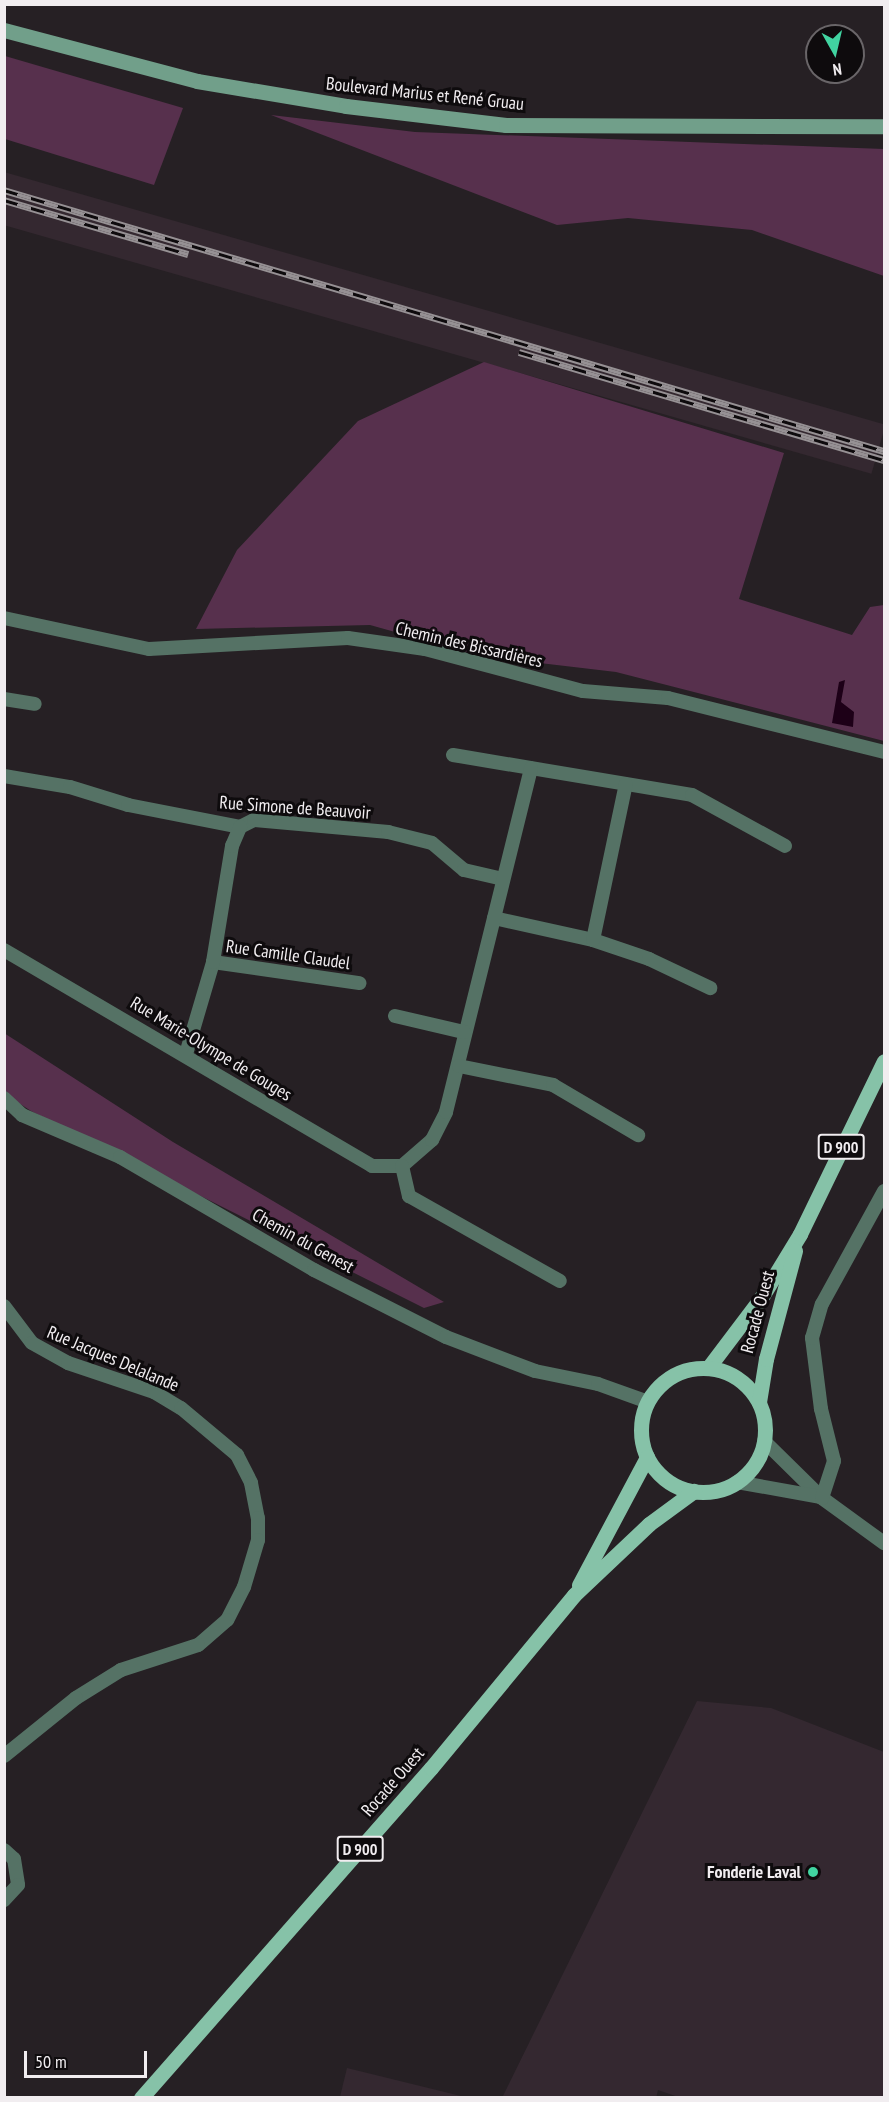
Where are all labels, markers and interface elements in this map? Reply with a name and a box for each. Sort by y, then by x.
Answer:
north arrow [805,24,865,84]
text: N [832,59,843,80]
street label: Boulevard Marius et René Gruau [325,73,525,115]
street label: Chemin des Bissardières [393,618,545,672]
street label: Rue Simone de Beauvoir [219,792,371,824]
street label: Rue Camille Claudel [225,936,351,974]
street label: Rue Marie-Olympe de Gouges [126,992,296,1106]
road number: D 900 [817,1134,865,1160]
street label: Chemin du Genest [248,1204,358,1278]
street label: Rocade Ouest [737,1268,779,1356]
street label: Rue Jacques Delalande [44,1321,182,1397]
street label: Rocade Ouest [357,1743,429,1821]
road number: D 900 [336,1836,384,1862]
place label: Fonderie Laval [707,1861,801,1883]
marker: Fonderie Laval [806,1865,820,1879]
scale bar [27,2039,150,2077]
text: 50 m [35,2050,67,2073]

